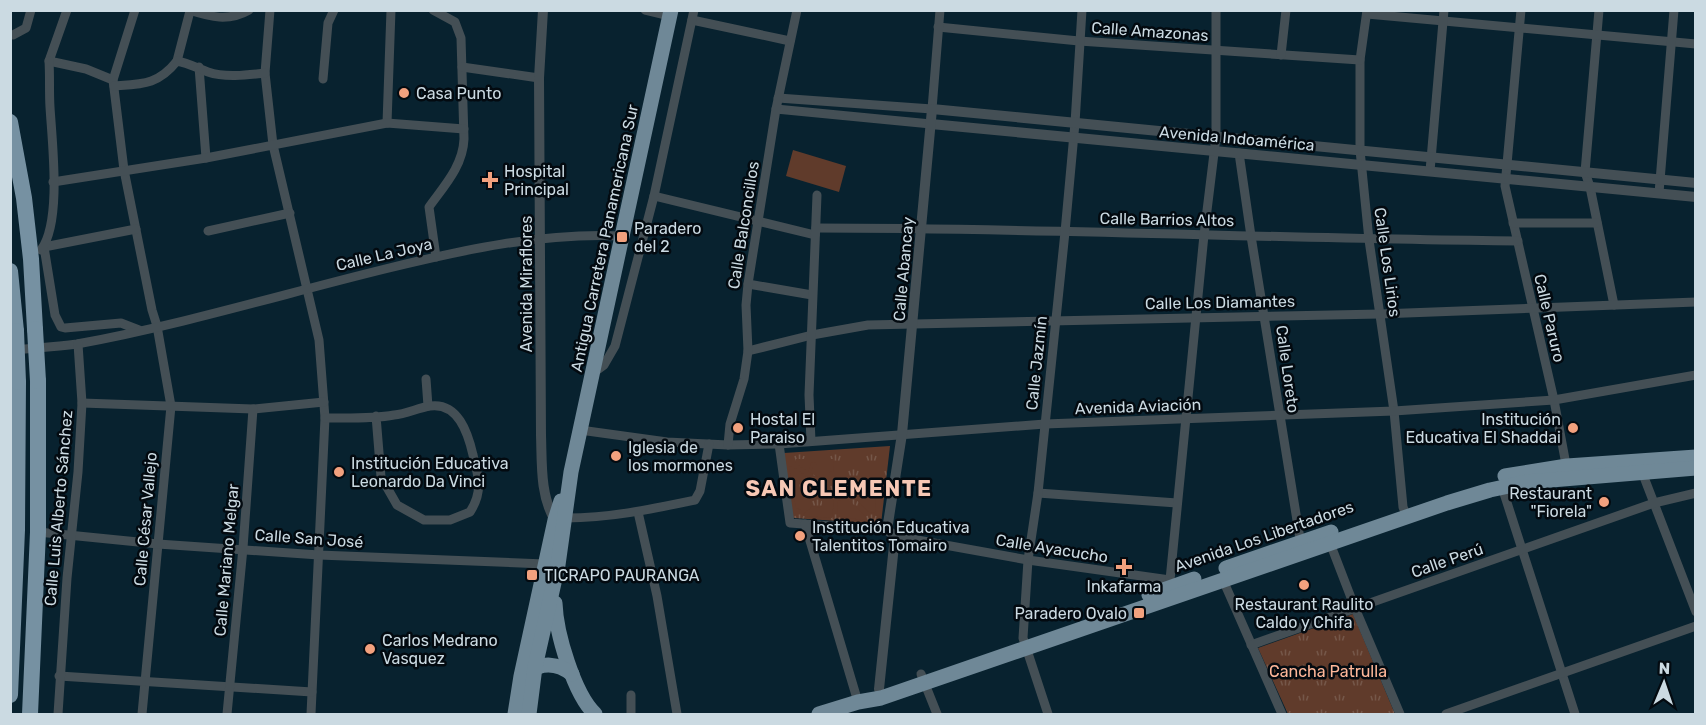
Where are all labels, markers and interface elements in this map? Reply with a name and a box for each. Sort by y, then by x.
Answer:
street label: Calle Amazonas [1091,18,1209,45]
place label: Casa Punto [416,84,501,103]
marker: Casa Punto [397,86,411,100]
street label: Antigua Carretera Panamericana Sur [567,103,642,374]
street label: Avenida Indoamérica [1158,122,1315,155]
street label: Calle Balconcillos [724,160,763,290]
place label: Hospital Principal [504,162,569,199]
marker: Hospital Principal [481,171,499,189]
street label: Calle Los Lirios [1370,206,1405,318]
street label: Calle Barrios Altos [1099,209,1235,230]
street label: Avenida Miraflores [517,216,536,352]
street label: Calle Abancay [889,216,918,322]
place label: Paradero del 2 [634,219,701,256]
marker: Paradero del 2 [615,230,629,244]
street label: Calle La Joya [334,234,434,275]
street label: Calle Paruro [1530,272,1569,364]
street label: Calle Los Diamantes [1145,292,1295,313]
street label: Calle Jazmín [1022,315,1051,411]
street label: Calle Loreto [1272,324,1303,414]
street label: Avenida Aviación [1074,395,1202,418]
street label: Calle Luis Alberto Sánchez [40,409,77,607]
place label: Hostal El Paraiso [750,410,815,447]
place label: Institución Educativa El Shaddai [1405,410,1561,447]
marker: Hostal El Paraiso [731,421,745,435]
marker: Institución Educativa El Shaddai [1566,421,1580,435]
place label: Iglesia de los mormones [628,438,733,475]
marker: Iglesia de los mormones [609,449,623,463]
street label: Calle César Vallejo [130,451,161,587]
place label: Institución Educativa Leonardo Da Vinci [351,454,509,491]
marker: Institución Educativa Leonardo Da Vinci [332,465,346,479]
district label: SAN CLEMENTE [745,475,933,502]
street label: Calle Mariano Melgar [210,483,243,637]
place label: Restaurant "Fiorela" [1509,484,1592,521]
marker: Restaurant "Fiorela" [1597,495,1611,509]
street label: Avenida Los Libertadores [1172,497,1356,576]
place label: Institución Educativa Talentitos Tomairo [812,518,970,555]
street label: Calle San José [254,525,364,552]
marker: Institución Educativa Talentitos Tomairo [793,529,807,543]
street label: Calle Ayacucho [994,530,1109,567]
street label: Calle Perú [1409,539,1486,582]
marker: Inkafarma [1117,560,1131,574]
place label: TICRAPO PAURANGA [544,566,700,585]
marker: TICRAPO PAURANGA [525,568,539,582]
place label: Inkafarma [1087,577,1161,596]
marker: Restaurant Raulito Caldo y Chifa [1297,578,1311,592]
place label: Restaurant Raulito Caldo y Chifa [1235,595,1373,632]
place label: Paradero Ovalo [1014,604,1127,623]
marker: Paradero Ovalo [1132,606,1146,620]
place label: Carlos Medrano Vasquez [382,631,498,668]
marker: Carlos Medrano Vasquez [363,642,377,656]
north arrow [1634,653,1694,713]
text: N [1658,659,1671,678]
park label: Cancha Patrulla [1269,662,1387,681]

